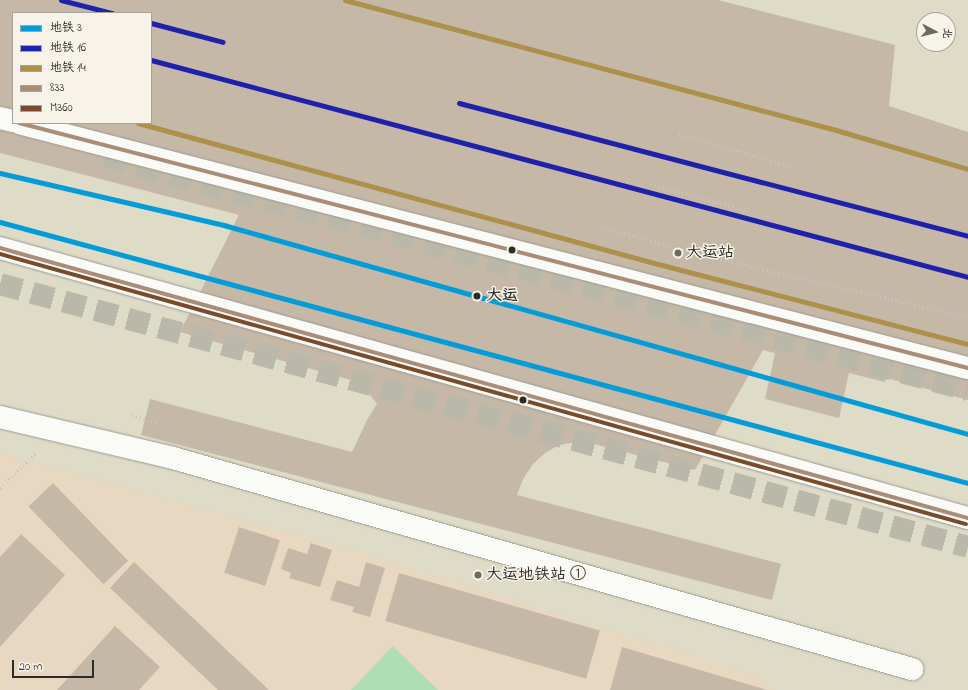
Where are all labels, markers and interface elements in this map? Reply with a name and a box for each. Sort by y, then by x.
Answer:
legend [12,12,152,124]
north arrow [916,12,956,52]
text: 地铁 3 [50,19,82,37]
text: 北 [938,27,956,40]
text: 地铁 16 [50,39,86,57]
text: 地铁 14 [50,59,86,77]
text: 833 [50,79,64,97]
text: M360 [50,99,73,117]
place label: 大运站 [686,243,734,263]
unlabelled marker [507,245,517,255]
marker: 大运站 [673,248,683,258]
place label: 大运 [486,286,518,306]
marker: 大运 [470,289,484,303]
unlabelled marker [518,395,528,405]
place label: 大运地铁站 ① [486,565,586,585]
marker: 大运地铁站 ① [473,570,483,580]
scale bar [14,652,96,678]
text: 20 m [19,658,42,676]

